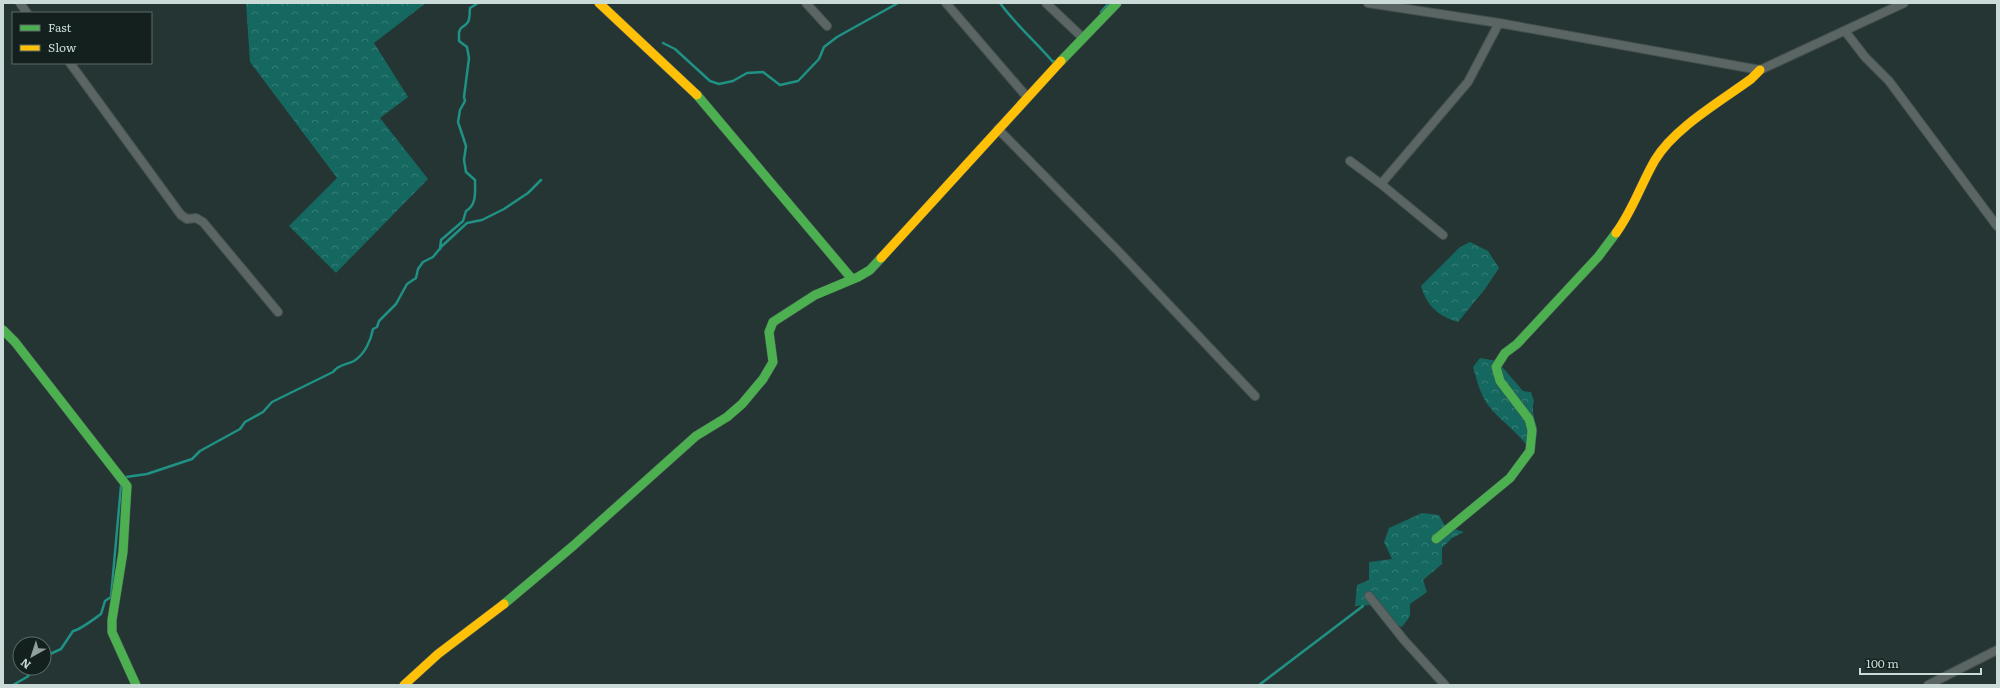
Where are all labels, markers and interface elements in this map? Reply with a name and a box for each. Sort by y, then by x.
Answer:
legend [12,12,152,64]
text: Fast [48,18,72,36]
text: Slow [48,38,77,56]
north arrow [12,636,52,676]
scale bar [1860,650,1981,676]
text: 100 m [1866,654,1899,672]
text: N [16,655,34,674]

